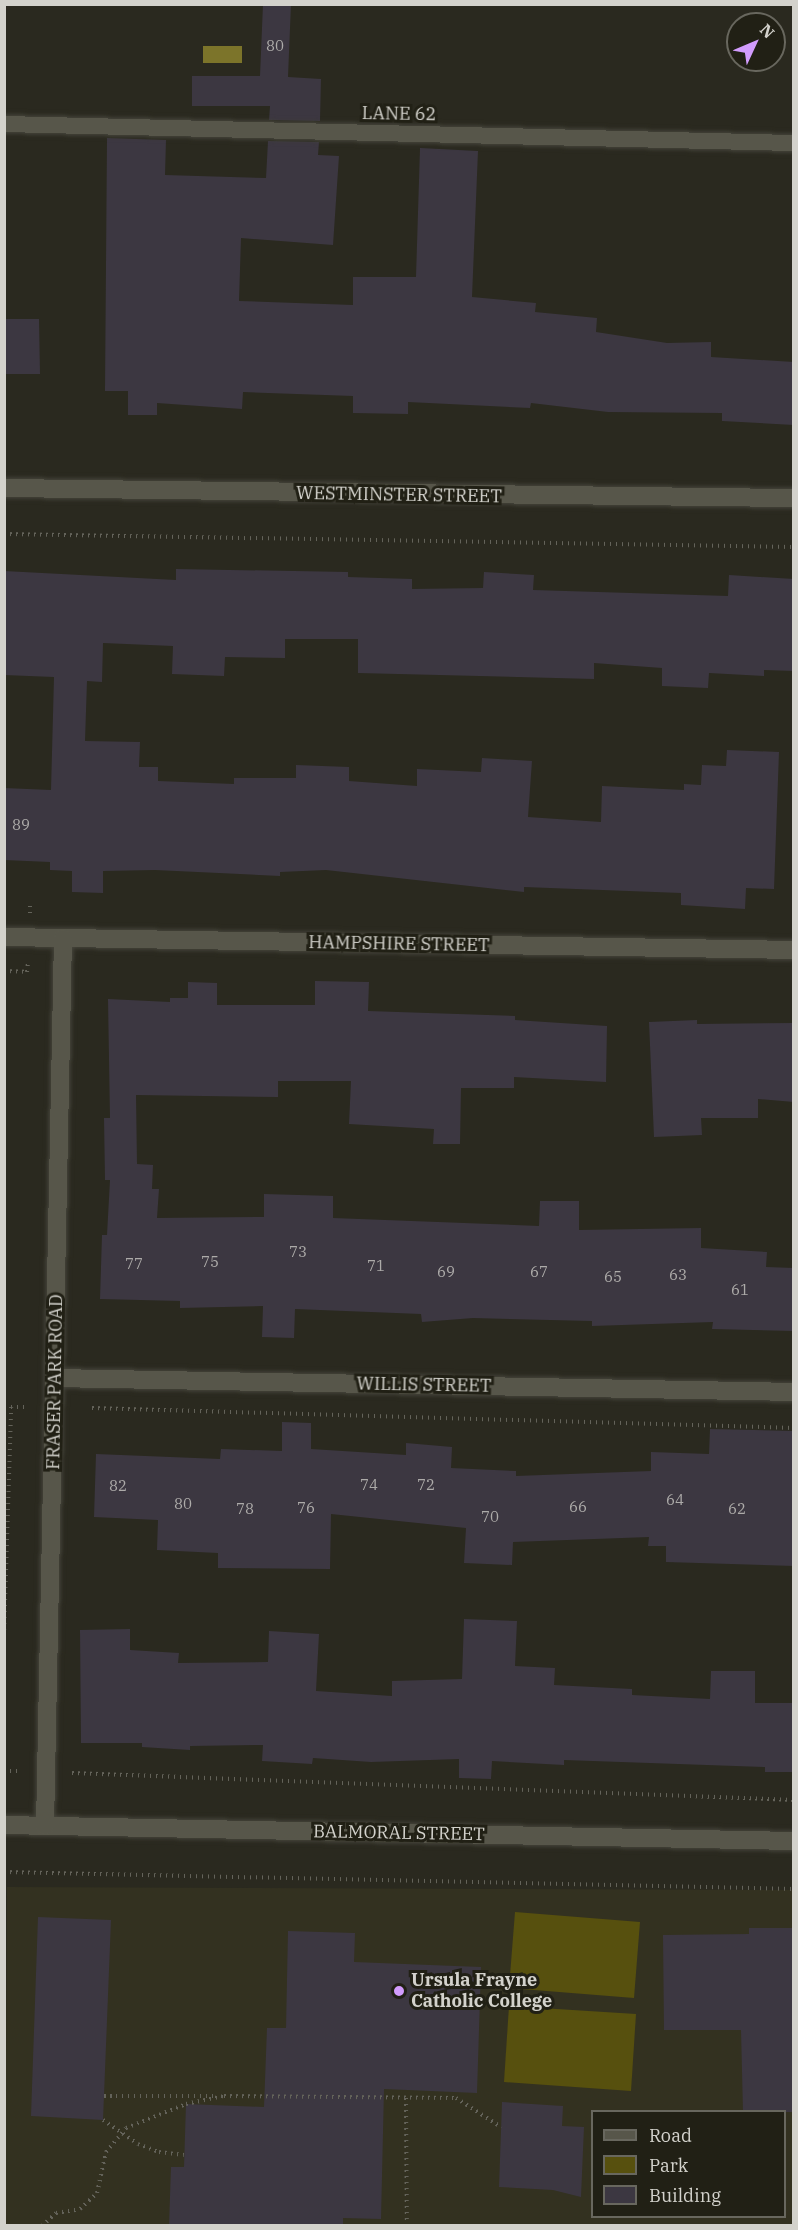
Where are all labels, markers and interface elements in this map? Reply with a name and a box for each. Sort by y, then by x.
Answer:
north arrow [726,12,786,72]
text: N [756,19,779,42]
house number: 80 [266,37,284,55]
street label: LANE 62 [362,103,436,125]
street label: WESTMINSTER STREET [296,482,502,508]
house number: 89 [12,816,30,834]
street label: HAMPSHIRE STREET [308,932,490,956]
house number: 73 [289,1243,307,1261]
house number: 75 [201,1253,219,1271]
house number: 77 [125,1255,143,1273]
house number: 71 [367,1257,385,1275]
house number: 69 [437,1263,455,1281]
house number: 67 [530,1263,548,1281]
house number: 63 [669,1266,687,1284]
house number: 65 [604,1268,622,1286]
house number: 61 [731,1281,749,1299]
street label: FRASER PARK ROAD [43,1294,67,1470]
street label: WILLIS STREET [356,1373,492,1397]
house number: 74 [360,1476,378,1494]
house number: 72 [417,1476,435,1494]
house number: 82 [109,1477,127,1495]
house number: 64 [666,1491,684,1509]
house number: 80 [174,1495,192,1513]
house number: 66 [569,1498,587,1516]
house number: 76 [297,1499,315,1517]
house number: 78 [236,1500,254,1518]
house number: 62 [728,1500,746,1518]
house number: 70 [481,1508,499,1526]
street label: BALMORAL STREET [313,1821,485,1845]
place label: Ursula Frayne Catholic College [411,1970,552,2012]
marker: Ursula Frayne Catholic College [392,1984,406,1998]
legend [591,2110,786,2218]
text: Road [649,2124,692,2147]
text: Park [649,2154,688,2177]
text: Building [649,2184,721,2207]

